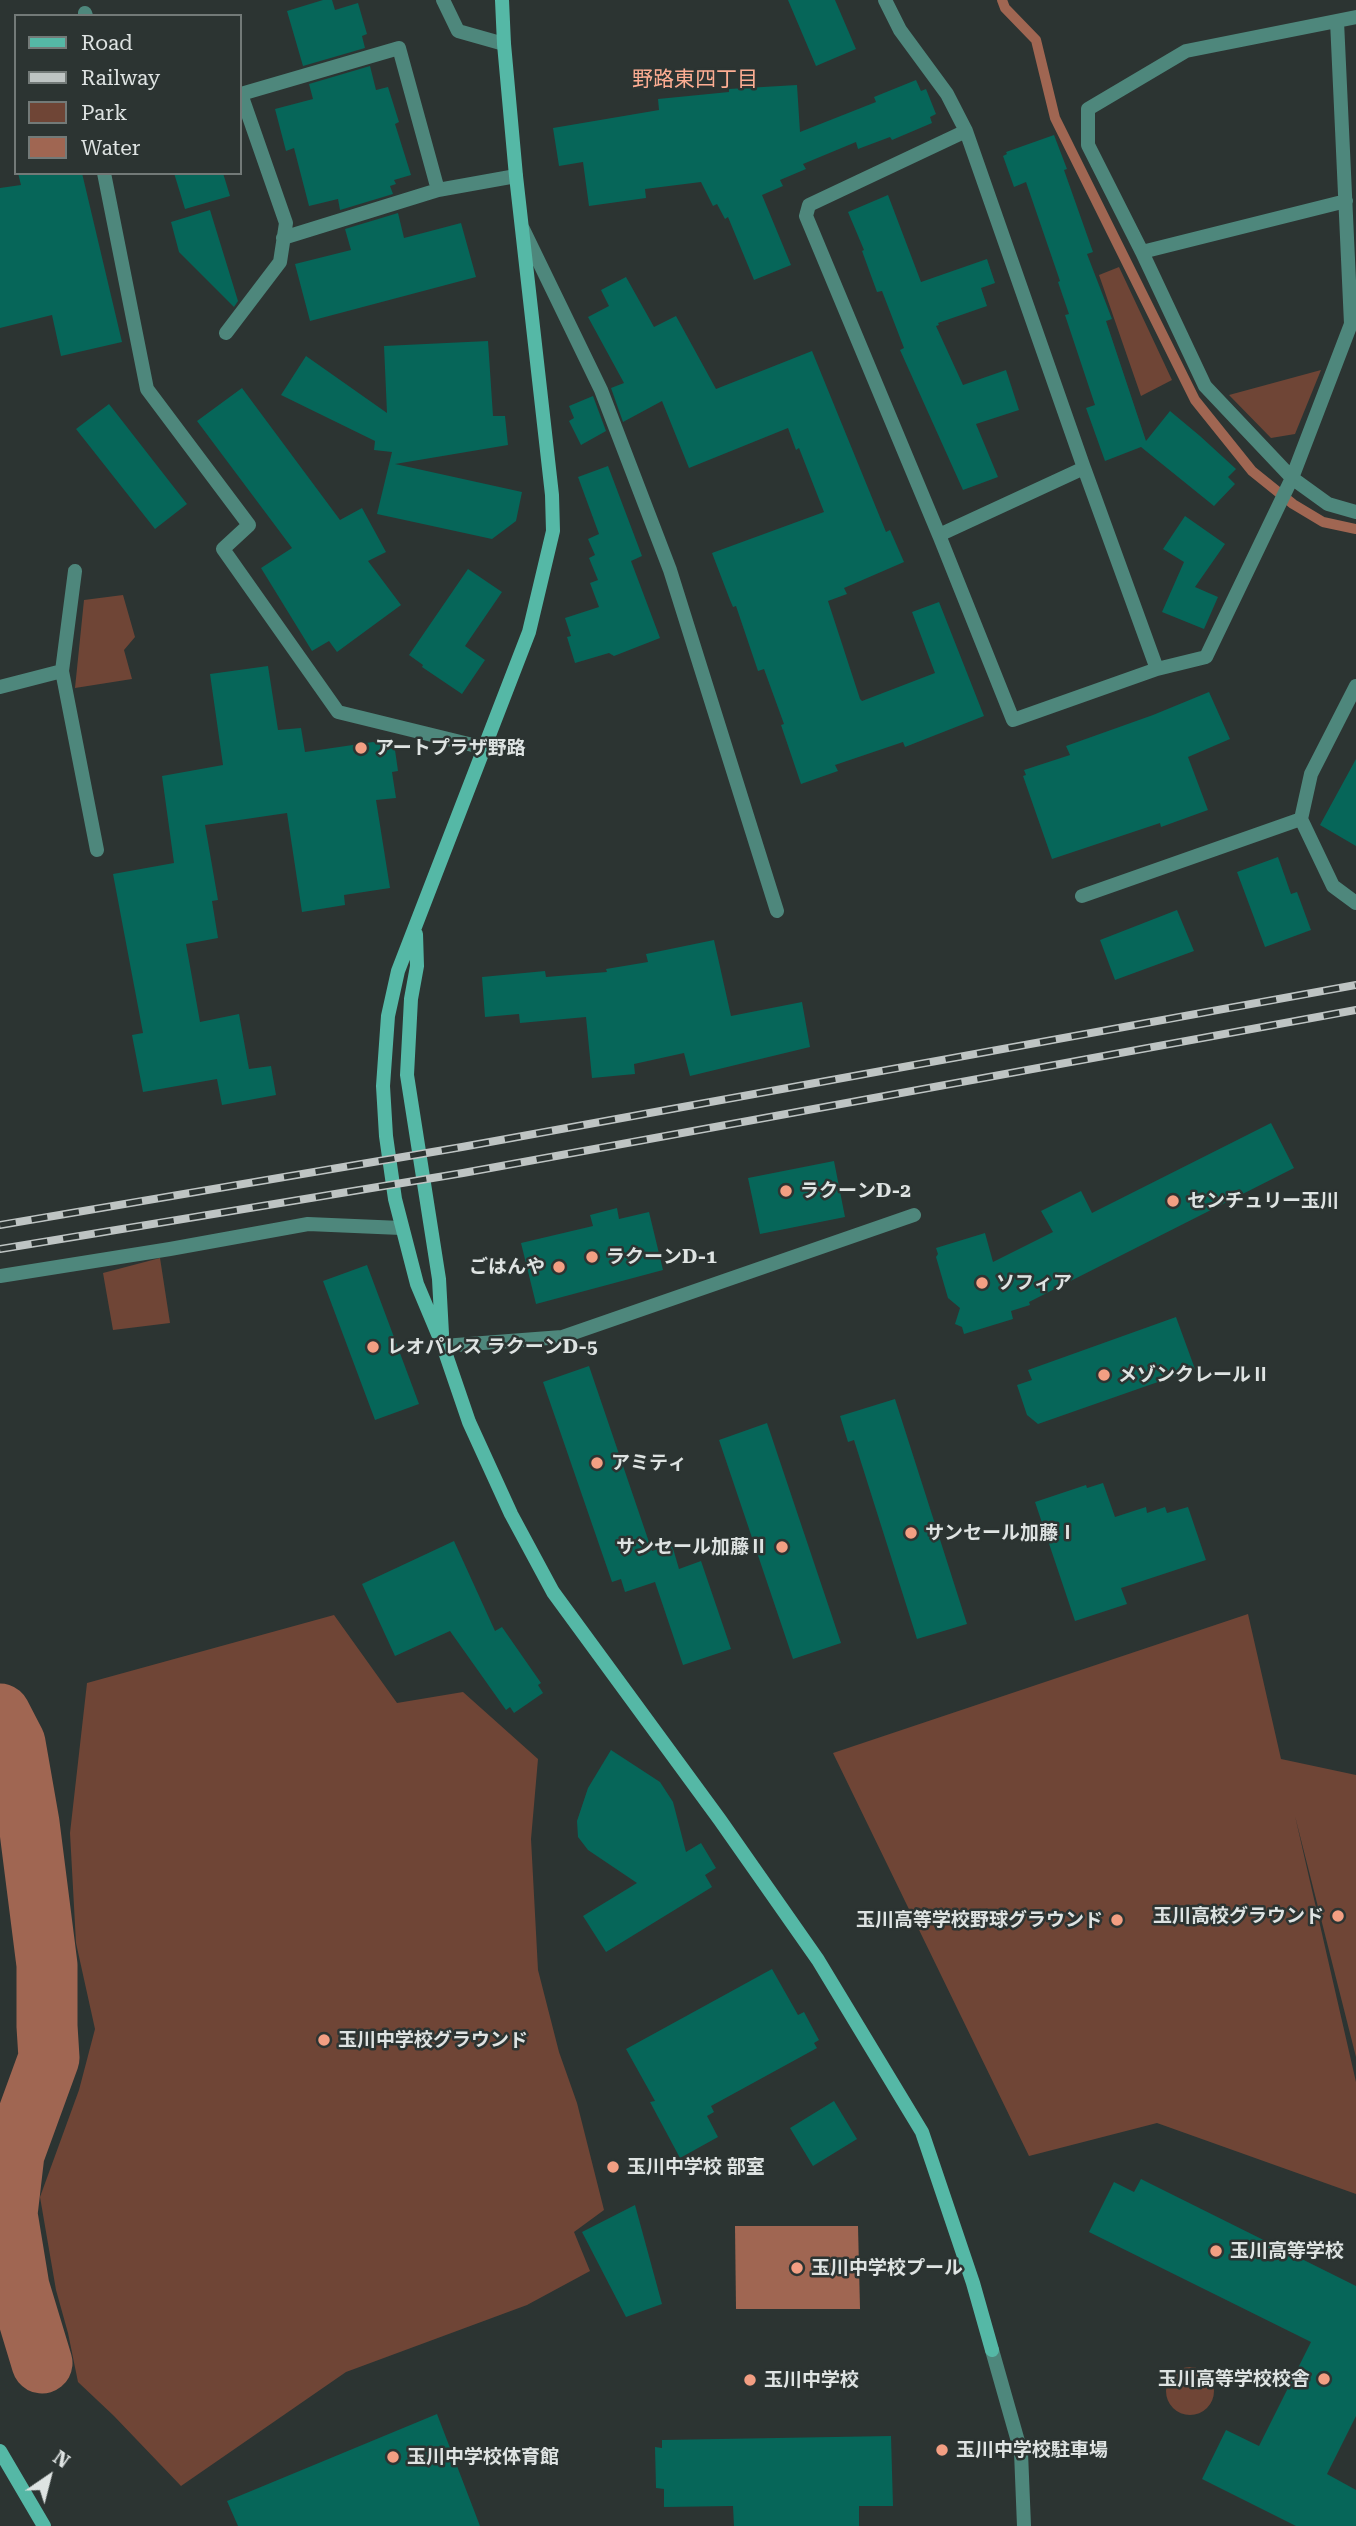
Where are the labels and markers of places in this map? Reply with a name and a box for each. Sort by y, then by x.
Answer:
place label: アートプラザ野路 [375,737,526,759]
marker: アートプラザ野路 [353,740,369,756]
place label: ラクーンD-2 [800,1180,911,1202]
marker: ラクーンD-2 [778,1183,794,1199]
place label: センチュリー玉川 [1187,1190,1339,1212]
marker: センチュリー玉川 [1165,1193,1181,1209]
place label: ラクーンD-1 [606,1246,717,1268]
marker: ラクーンD-1 [584,1249,600,1265]
place label: ごはんや [469,1256,545,1278]
marker: ごはんや [551,1259,567,1275]
place label: ソフィア [996,1272,1072,1294]
marker: ソフィア [974,1275,990,1291]
place label: レオパレス ラクーンD-5 [387,1336,598,1358]
marker: レオパレス ラクーンD-5 [365,1339,381,1355]
place label: メゾンクレールⅡ [1118,1364,1270,1386]
marker: メゾンクレールⅡ [1096,1367,1112,1383]
place label: アミティ [611,1452,687,1474]
marker: アミティ [589,1455,605,1471]
place label: サンセール加藤Ⅰ [925,1522,1077,1544]
marker: サンセール加藤Ⅰ [903,1525,919,1541]
place label: サンセール加藤Ⅱ [616,1536,768,1558]
marker: サンセール加藤Ⅱ [774,1539,790,1555]
place label: 玉川高校グラウンド [1153,1905,1324,1927]
marker: 玉川高校グラウンド [1330,1908,1346,1924]
place label: 玉川高等学校野球グラウンド [856,1909,1103,1931]
marker: 玉川高等学校野球グラウンド [1109,1912,1125,1928]
place label: 玉川中学校グラウンド [338,2029,528,2051]
marker: 玉川中学校グラウンド [316,2032,332,2048]
place label: 玉川中学校 部室 [627,2156,765,2178]
marker: 玉川中学校 部室 [605,2159,621,2175]
place label: 玉川高等学校 [1230,2240,1344,2262]
marker: 玉川高等学校 [1208,2243,1224,2259]
place label: 玉川中学校プール [811,2257,963,2279]
marker: 玉川中学校プール [789,2260,805,2276]
place label: 玉川高等学校校舎 [1158,2368,1310,2390]
place label: 玉川中学校 [764,2369,859,2391]
marker: 玉川高等学校校舎 [1316,2371,1332,2387]
marker: 玉川中学校 [742,2372,758,2388]
place label: 玉川中学校駐車場 [956,2439,1108,2461]
marker: 玉川中学校駐車場 [934,2442,950,2458]
place label: 玉川中学校体育館 [407,2446,559,2468]
marker: 玉川中学校体育館 [385,2449,401,2465]

